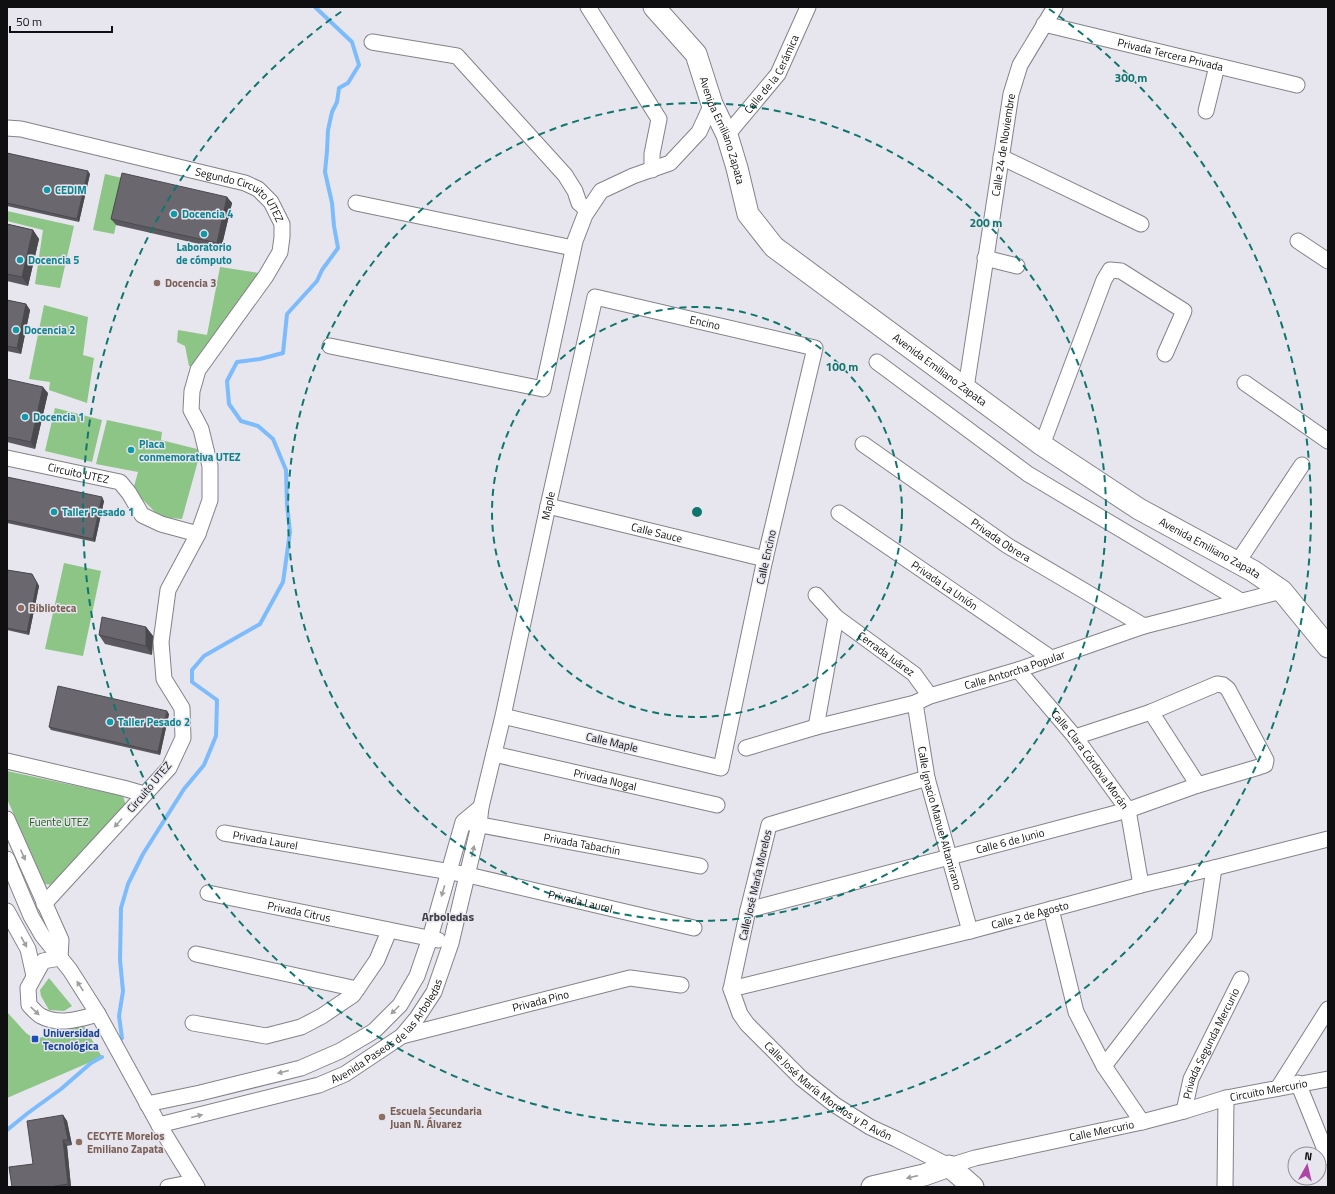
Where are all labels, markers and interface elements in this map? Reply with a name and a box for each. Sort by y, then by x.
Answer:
scale bar [10,8,112,34]
text: 50 m [16,12,42,31]
street label: Calle de la Cerámica [740,32,803,117]
street label: Privada Tercera Privada [1116,34,1225,75]
text: 300 m [1115,68,1147,87]
street label: Avenida Emiliano Zapata [696,75,749,186]
street label: Calle 24 de Noviembre [987,92,1019,197]
street label: Segundo Circuito UTEZ [194,163,288,225]
place label: CEDIM [55,182,87,198]
marker: CEDIM [42,185,52,195]
place label: Docencia 4 [182,206,233,222]
marker: Docencia 4 [169,209,179,219]
text: 200 m [970,213,1002,232]
marker: Laboratorio de cómputo [199,229,209,239]
place label: Laboratorio de cómputo [176,239,232,268]
place label: Docencia 5 [28,252,79,268]
marker: Docencia 5 [15,255,25,265]
place label: Docencia 3 [165,275,216,291]
marker: Docencia 3 [152,278,162,288]
street label: Encino [688,311,722,334]
place label: Docencia 2 [24,322,75,338]
marker: Docencia 2 [11,325,21,335]
street label: Avenida Emiliano Zapata [889,329,991,410]
text: 100 m [826,357,858,376]
place label: Docencia 1 [33,409,84,425]
marker: Docencia 1 [20,412,30,422]
place label: Placa conmemorativa UTEZ [139,436,241,465]
marker: Placa conmemorativa UTEZ [126,445,136,455]
street label: Circuito UTEZ [46,459,111,487]
street label: Maple [537,490,559,522]
place label: Taller Pesado 1 [62,504,134,520]
centre of rings [690,505,704,519]
marker: Taller Pesado 1 [49,507,59,517]
street label: Avenida Emiliano Zapata [1156,513,1264,582]
street label: Privada Obrera [968,514,1034,566]
street label: Calle Sauce [630,519,684,547]
street label: Calle Encino [752,528,780,586]
street label: Privada La Unión [908,557,981,614]
place label: Biblioteca [29,600,77,616]
marker: Biblioteca [16,603,26,613]
street label: Cerrada Juárez [854,627,918,680]
street label: Calle Antorcha Popular [962,646,1067,693]
street label: Calle Clara Córdova Morán [1047,706,1133,812]
place label: Taller Pesado 2 [118,714,190,730]
marker: Taller Pesado 2 [105,717,115,727]
street label: Calle Maple [584,728,640,756]
street label: Calle Ignacio Manuel Altamirano [914,745,966,892]
street label: Circuito UTEZ [123,758,175,816]
street label: Privada Nogal [572,764,638,794]
park label: Fuente UTEZ [29,814,89,830]
one-way arrow [114,819,123,828]
street label: Calle 6 de Junio [974,824,1046,858]
street label: Privada Laurel [232,827,299,854]
street label: Calle José María Morelos [734,828,776,942]
street label: Privada Tabachin [542,829,622,859]
one-way arrow [471,844,477,857]
one-way arrow [20,849,26,861]
one-way arrow [440,885,446,897]
street label: Privada Laurel [547,886,614,917]
street label: Privada Citrus [266,897,332,926]
street label: Calle 2 de Agosto [989,897,1071,933]
district label: Arboledas [422,907,475,926]
one-way arrow [20,936,27,948]
street label: Avenida Paseos de las Arboledas [328,977,446,1087]
one-way arrow [76,981,84,991]
street label: Privada Segunda Mercurio [1179,985,1243,1101]
street label: Privada Pino [511,986,571,1016]
one-way arrow [390,1005,400,1015]
one-way arrow [30,1006,40,1016]
place label: Universidad Tecnológica [43,1025,100,1054]
marker: Universidad Tecnológica [30,1034,40,1044]
street label: Calle José María Morelos y P. Avón [761,1038,895,1144]
one-way arrow [277,1070,289,1076]
street label: Circuito Mercurio [1229,1075,1309,1105]
place label: Escuela Secundaria Juan N. Álvarez [390,1103,482,1132]
marker: Escuela Secundaria Juan N. Álvarez [377,1112,387,1122]
one-way arrow [191,1113,203,1119]
street label: Calle Mercurio [1068,1116,1136,1145]
place label: CECYTE Morelos Emiliano Zapata [87,1128,164,1157]
marker: CECYTE Morelos Emiliano Zapata [74,1137,84,1147]
north arrow [1287,1146,1327,1186]
text: N [1304,1148,1313,1165]
one-way arrow [906,1175,918,1181]

